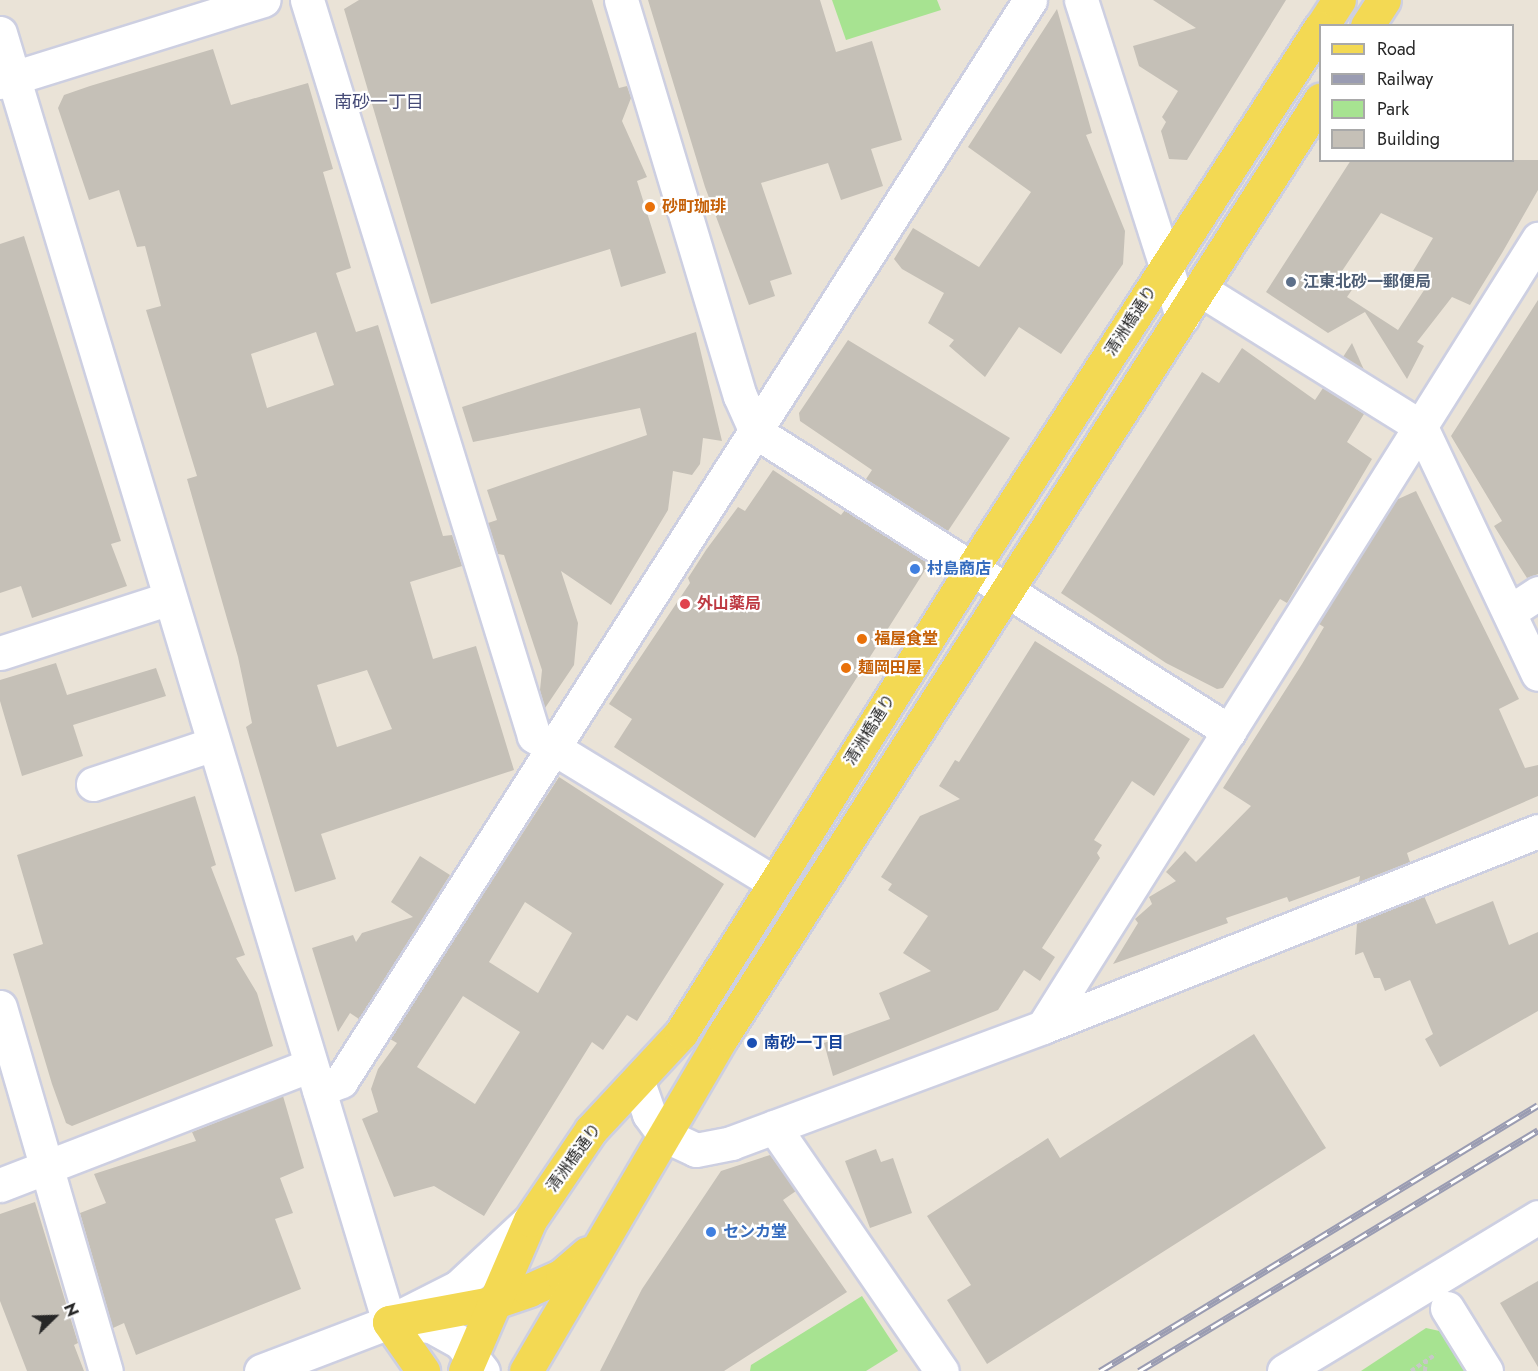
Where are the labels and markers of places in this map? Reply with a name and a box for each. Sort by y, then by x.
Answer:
place label: 砂町珈琲 [662,197,726,217]
marker: 砂町珈琲 [643,200,657,214]
place label: 江東北砂一郵便局 [1303,272,1431,292]
marker: 江東北砂一郵便局 [1284,275,1298,289]
place label: 村島商店 [927,559,991,579]
marker: 村島商店 [908,562,922,576]
place label: 外山薬局 [697,594,761,614]
marker: 外山薬局 [678,597,692,611]
place label: 福屋食堂 [874,629,938,649]
marker: 福屋食堂 [855,632,869,646]
place label: 麺岡田屋 [858,658,922,678]
marker: 麺岡田屋 [839,661,853,675]
place label: 南砂一丁目 [764,1033,844,1053]
marker: 南砂一丁目 [745,1036,759,1050]
place label: センカ堂 [723,1222,787,1242]
marker: センカ堂 [704,1225,718,1239]

